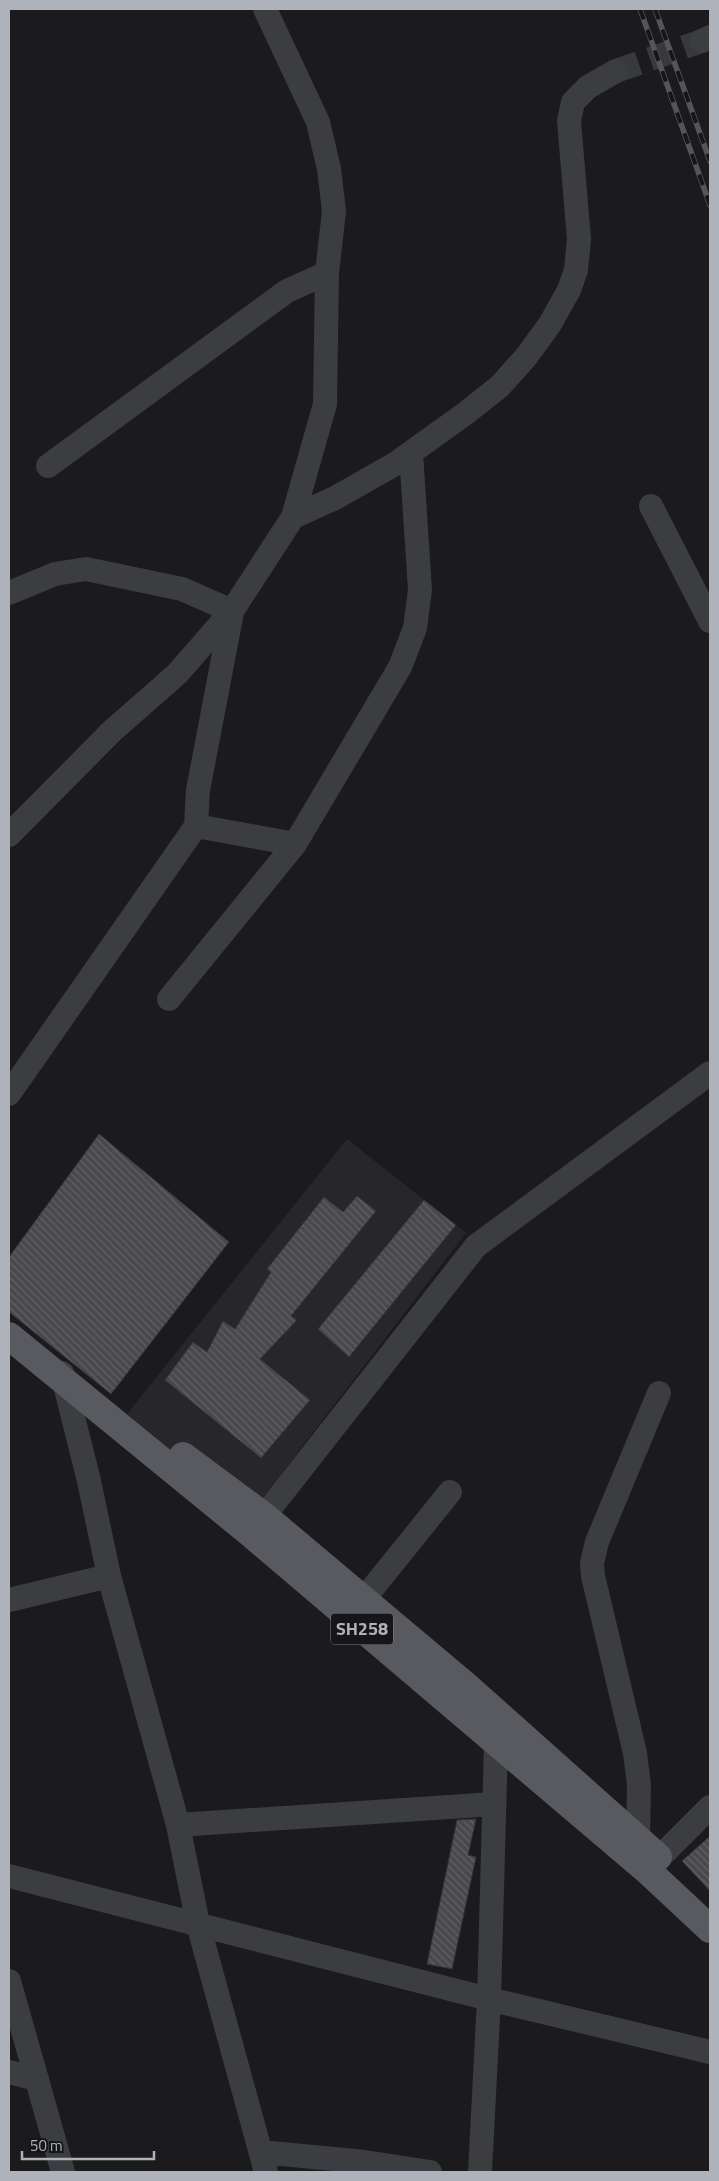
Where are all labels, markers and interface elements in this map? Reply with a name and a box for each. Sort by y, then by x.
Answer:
road number: SH258 [331,1614,393,1645]
scale bar [22,2128,155,2160]
text: 50 m [30,2134,63,2157]

